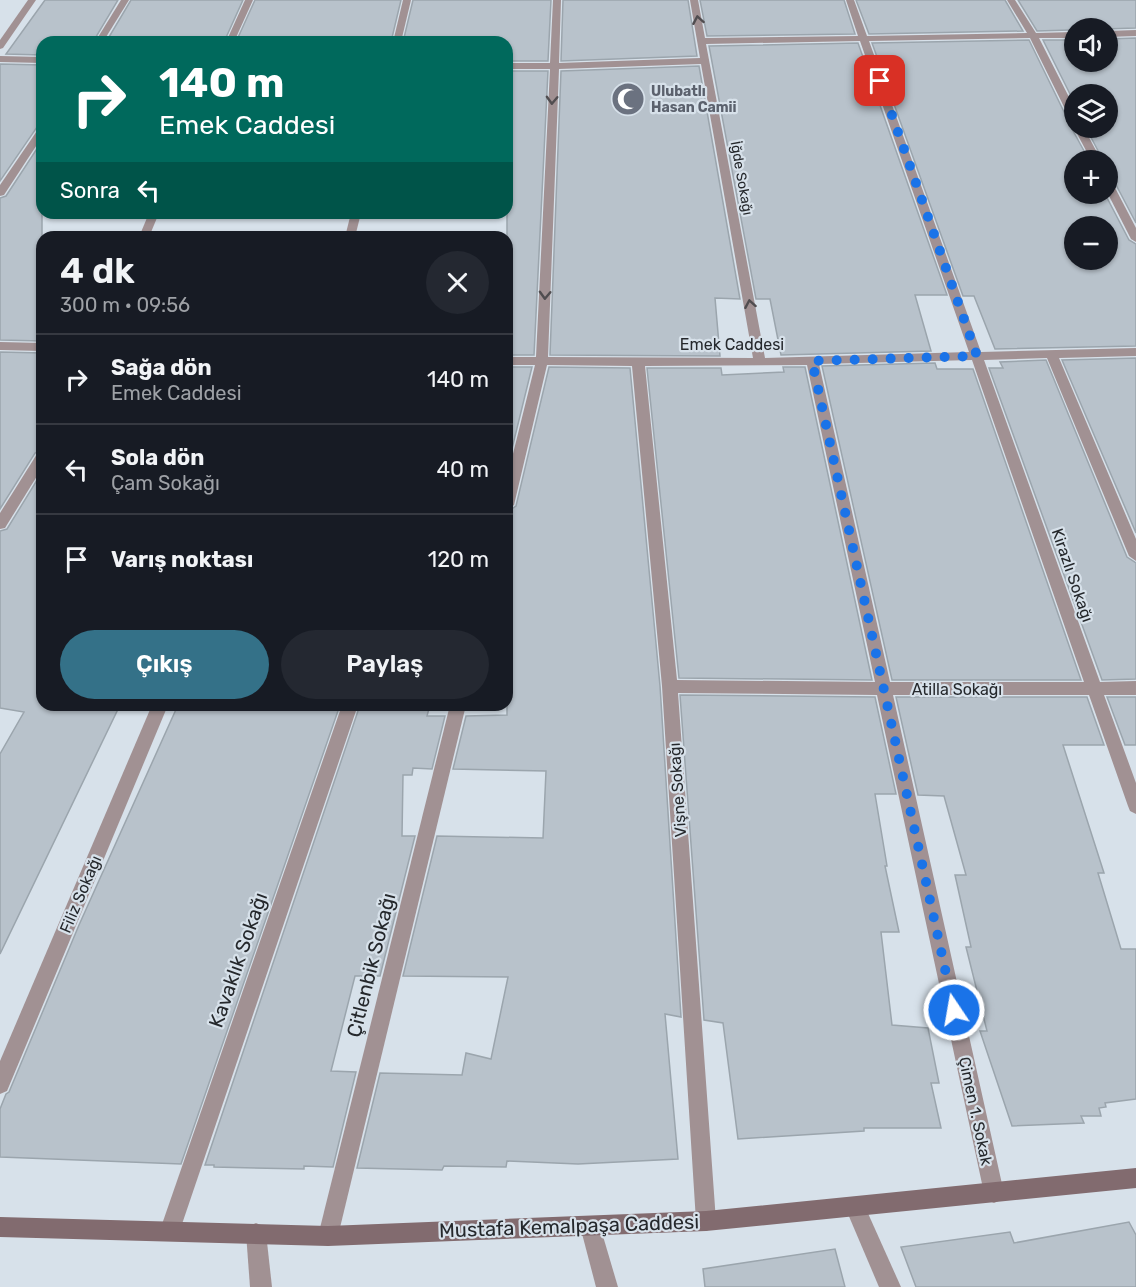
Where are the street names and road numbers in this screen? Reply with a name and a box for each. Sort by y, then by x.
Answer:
street label: İğde Sokağı [727,140,756,217]
street label: Emek Caddesi [680,335,784,354]
street label: Kirazlı Sokağı [1048,526,1097,624]
street label: Atilla Sokağı [912,680,1002,699]
street label: Vişne Sokağı [665,742,690,838]
street label: Filiz Sokağı [56,852,105,936]
street label: Kavaklık Sokağı [204,889,272,1031]
street label: Çitlenbik Sokağı [341,890,401,1040]
street label: Çimen 1. Sokak [955,1055,996,1168]
street label: Mustafa Kemalpaşa Caddesi [439,1209,699,1243]

